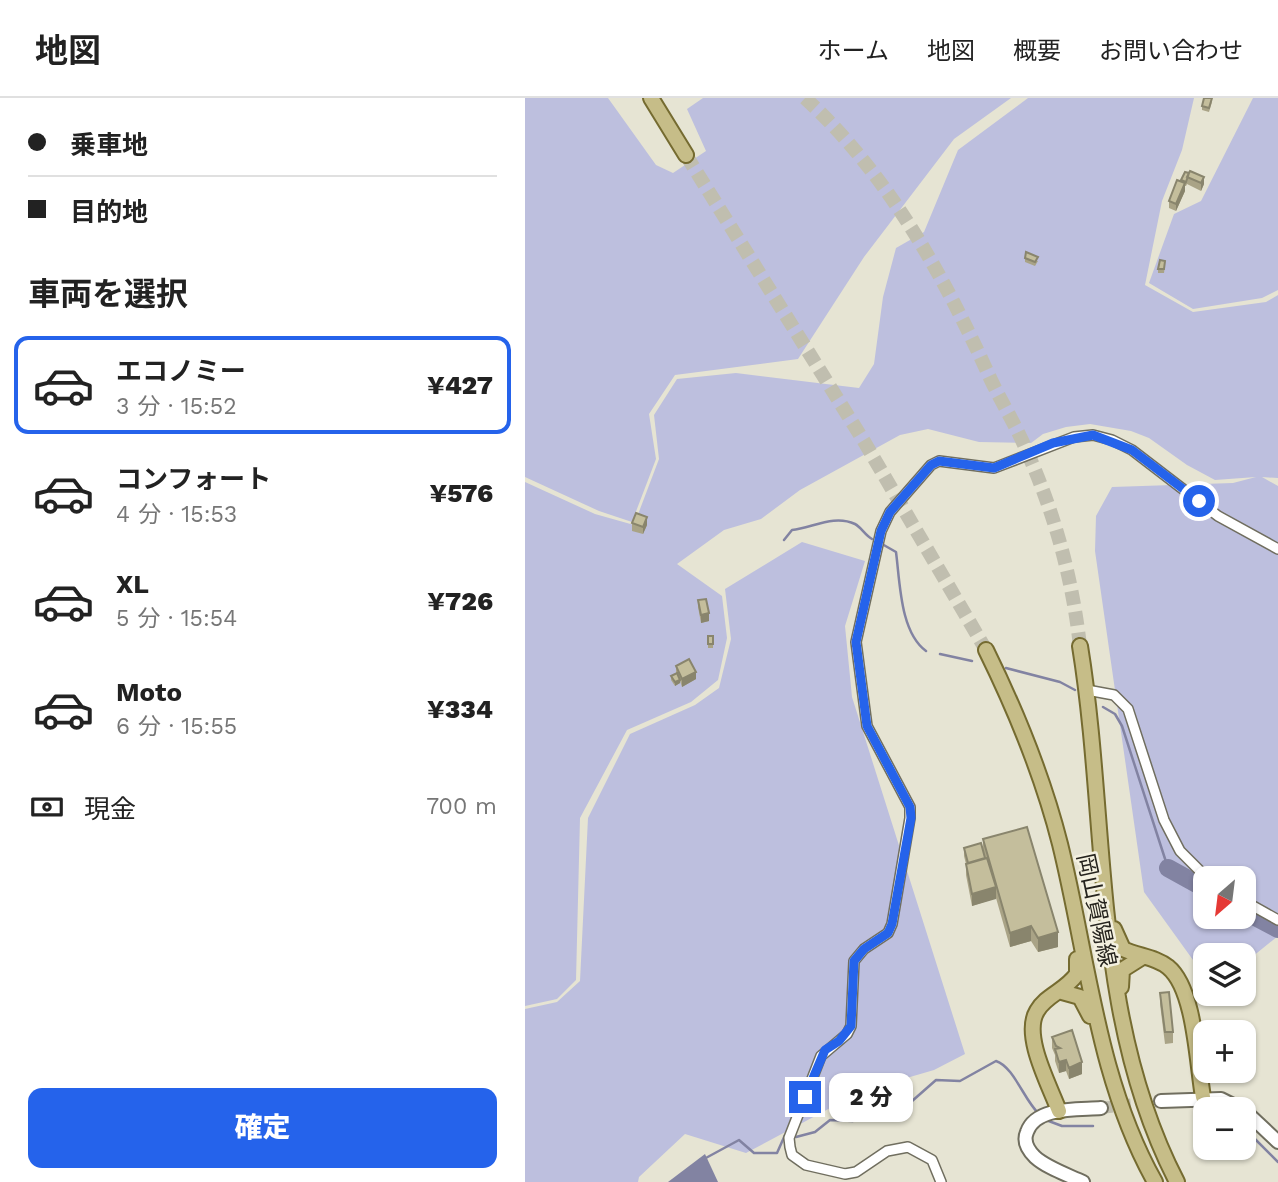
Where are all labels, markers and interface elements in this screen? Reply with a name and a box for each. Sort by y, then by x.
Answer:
text: 地図 [35,31,101,70]
text: ホーム [818,37,889,65]
text: 地図 [927,37,975,65]
text: 概要 [1013,37,1061,65]
text: お問い合わせ [1099,37,1243,65]
text: 乗車地 [70,130,148,160]
text: 目的地 [70,197,148,227]
text: 車両を選択 [28,275,188,313]
icon: car [32,354,95,417]
text: エコノミー [116,356,246,386]
text: ¥427 [427,370,493,400]
text: 3 分 · 15:52 [116,393,237,420]
icon: car [32,462,95,525]
text: コンフォート [116,464,271,494]
text: ¥576 [430,478,493,508]
route start [1183,485,1215,517]
text: 4 分 · 15:53 [116,501,237,528]
text: XL [116,569,149,599]
icon: car [32,570,95,633]
text: ¥726 [427,586,493,616]
text: 5 分 · 15:54 [116,605,237,632]
text: Moto [116,677,182,707]
icon: car [32,678,95,741]
text: ¥334 [427,694,493,724]
text: 6 分 · 15:55 [116,713,237,740]
icon: cash [28,788,66,826]
text: 700 m [426,793,497,820]
text: 現金 [84,794,136,824]
street label: 岡山賀陽線 [1071,851,1122,969]
north arrow [1193,866,1257,929]
map controls [1193,866,1256,1160]
button: layers [1193,943,1256,1006]
button: + [1193,1020,1256,1083]
callout: 2 分 [829,1072,913,1122]
route end [789,1081,821,1113]
text: 2 分 [850,1084,892,1111]
button: 確定 [28,1088,497,1168]
button: − [1193,1097,1256,1160]

